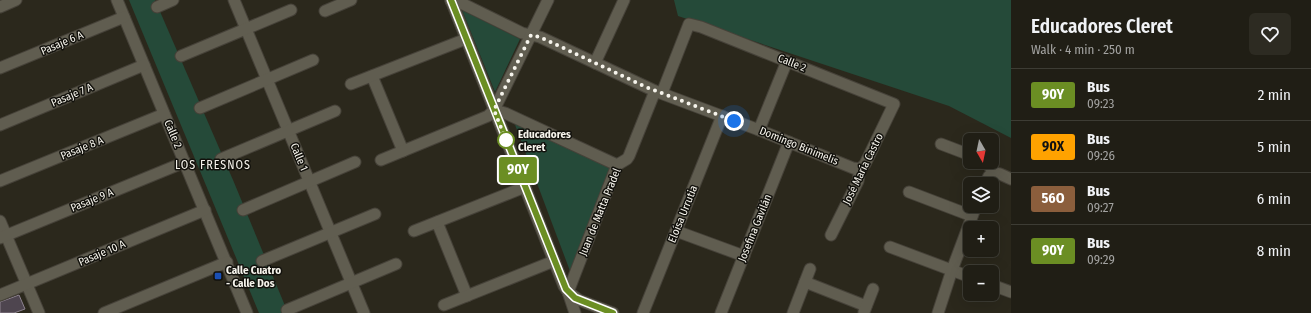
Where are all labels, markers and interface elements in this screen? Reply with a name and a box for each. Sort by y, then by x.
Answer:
button: heart [1249,13,1291,55]
text: Educadores Cleret [1031,15,1173,38]
street label: Pasaje 6 A [39,28,85,58]
text: Walk · 4 min · 250 m [1031,42,1135,57]
street label: Calle 2 [776,51,808,75]
text: Bus [1087,78,1110,96]
street label: Pasaje 7 A [49,80,95,110]
text: 90Y [1042,86,1064,103]
text: 2 min [1258,86,1291,104]
text: 09:23 [1087,96,1114,111]
your location [724,111,744,131]
street label: Calle 2 [161,118,185,150]
street label: Domingo Binimelis [758,124,841,168]
place label: Educadores Cleret [518,128,571,154]
text: Bus [1087,130,1110,148]
marker: Educadores Cleret [497,131,515,149]
street label: José María Castro [840,131,886,207]
street label: Pasaje 8 A [59,133,106,162]
north arrow [963,133,999,169]
map controls [963,133,999,301]
text: 90X [1042,138,1064,155]
text: 5 min [1257,138,1291,156]
street label: Calle 1 [287,141,311,173]
text: 09:26 [1087,148,1115,163]
line badge: 90Y [495,157,541,183]
district label: LOS FRESNOS [175,158,251,172]
text: 90Y [507,161,529,178]
street label: Juan de Matta Pradel [576,166,624,258]
button: layers [963,177,999,213]
text: Bus [1087,182,1110,200]
street label: Eloísa Urrutia [666,183,700,245]
street label: Pasaje 9 A [69,185,115,214]
text: 56O [1041,190,1065,207]
text: 6 min [1257,190,1291,208]
street label: Josefina Gavilán [736,192,774,264]
text: 09:27 [1087,200,1114,215]
button: + [963,221,999,257]
text: Bus [1087,234,1110,252]
street label: Pasaje 10 A [77,237,128,269]
text: 90Y [1042,242,1064,259]
text: 8 min [1257,242,1291,260]
text: 09:29 [1087,252,1115,267]
place label: Calle Cuatro - Calle Dos [226,264,281,290]
button: − [963,265,999,301]
marker: Calle Cuatro - Calle Dos [213,271,223,281]

